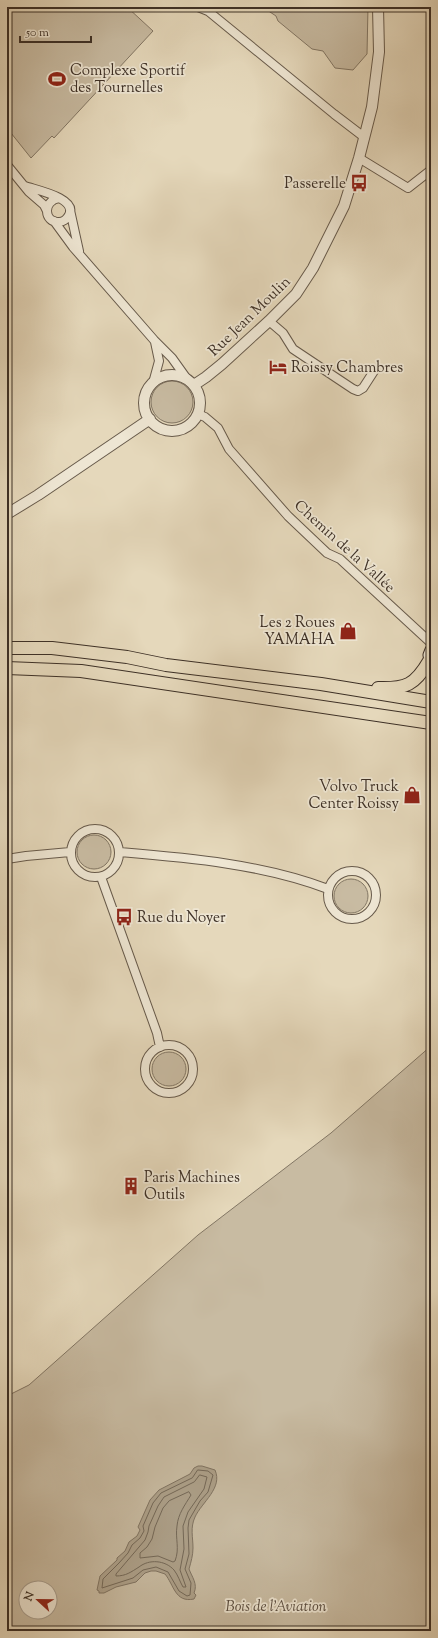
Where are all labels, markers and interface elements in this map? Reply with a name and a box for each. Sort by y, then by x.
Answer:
scale bar [20,18,91,44]
text: 50 m [25,24,49,42]
place label: Complexe Sportif des Tournelles [70,61,186,99]
sports icon: Complexe Sportif des Tournelles [47,69,67,89]
bus stop icon: Passerelle [349,173,369,193]
place label: Passerelle [284,174,346,195]
street label: Rue Jean Moulin [204,272,296,362]
hotel icon: Roissy Chambres [268,357,288,377]
place label: Roissy Chambres [291,358,403,379]
street label: Chemin de la Vallée [289,496,399,598]
place label: Les 2 Roues YAMAHA [260,613,335,651]
shop icon: Les 2 Roues YAMAHA [338,621,358,641]
place label: Volvo Truck Center Roissy [309,777,400,815]
shop icon: Volvo Truck Center Roissy [402,785,422,805]
bus stop icon: Rue du Noyer [114,907,134,927]
place label: Rue du Noyer [137,908,226,929]
place label: Paris Machines Outils [144,1168,240,1206]
building icon: Paris Machines Outils [121,1176,141,1196]
north arrow [18,1580,58,1620]
text: N [20,1589,39,1605]
park label: Bois de l'Aviation [226,1597,327,1618]

